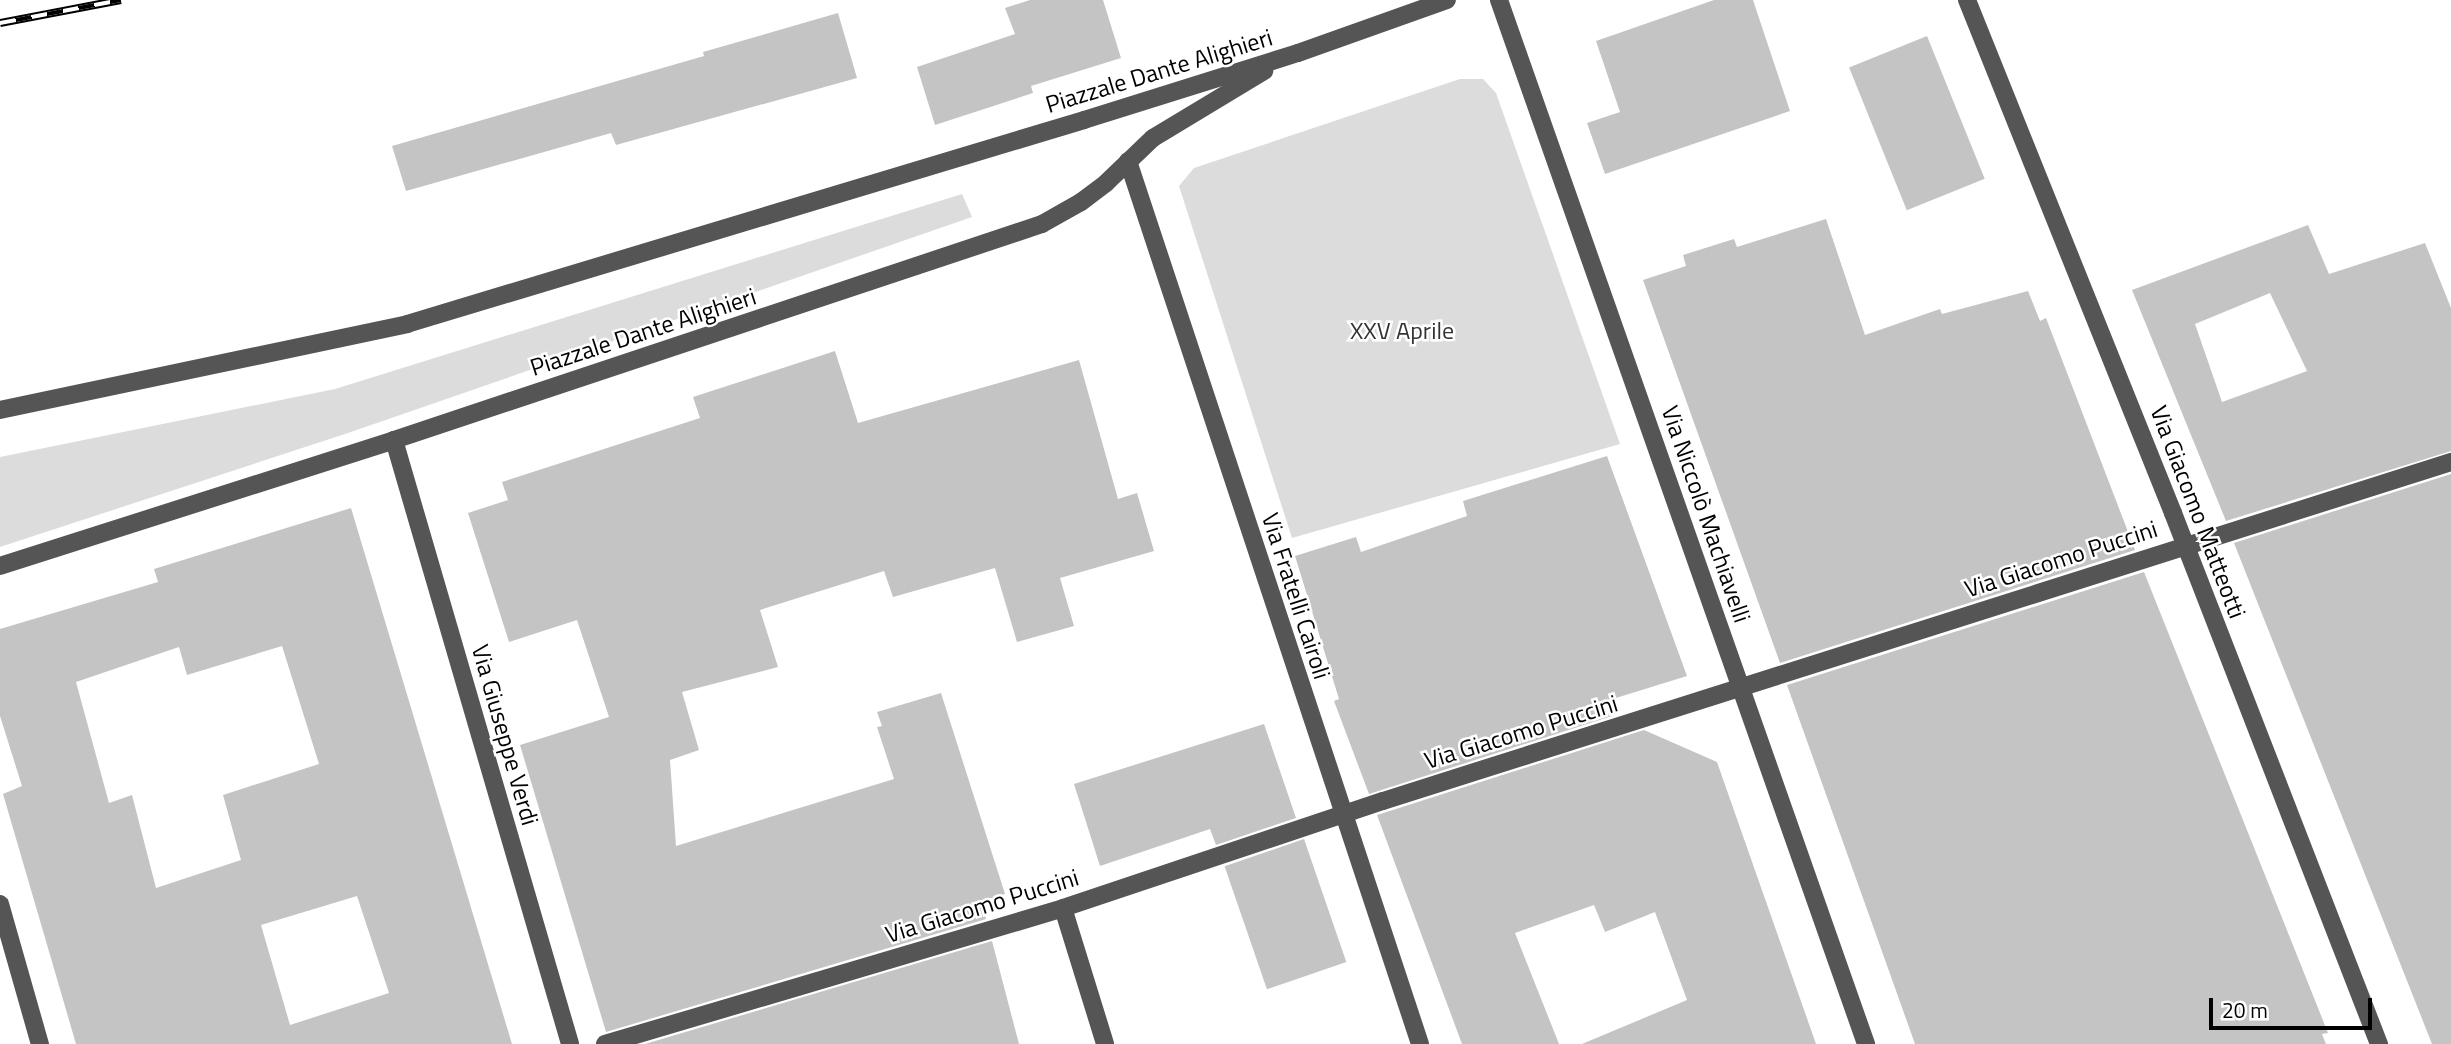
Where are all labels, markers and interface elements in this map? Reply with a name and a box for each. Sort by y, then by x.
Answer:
street label: Piazzale Dante Alighieri [1042,23,1276,119]
street label: Piazzale Dante Alighieri [526,282,760,382]
park label: XXV Aprile [1350,317,1454,345]
street label: Via Niccolò Machiavelli [1655,402,1757,626]
street label: Via Giacomo Matteotti [2144,402,2252,622]
street label: Via Fratelli Cairoli [1256,509,1336,683]
street label: Via Giacomo Puccini [1961,514,2161,604]
street label: Via Giuseppe Verdi [465,641,545,829]
street label: Via Giacomo Puccini [1421,689,1621,775]
street label: Via Giacomo Puccini [882,863,1082,949]
scale bar [2213,984,2376,1028]
text: 20 m [2222,994,2268,1026]

